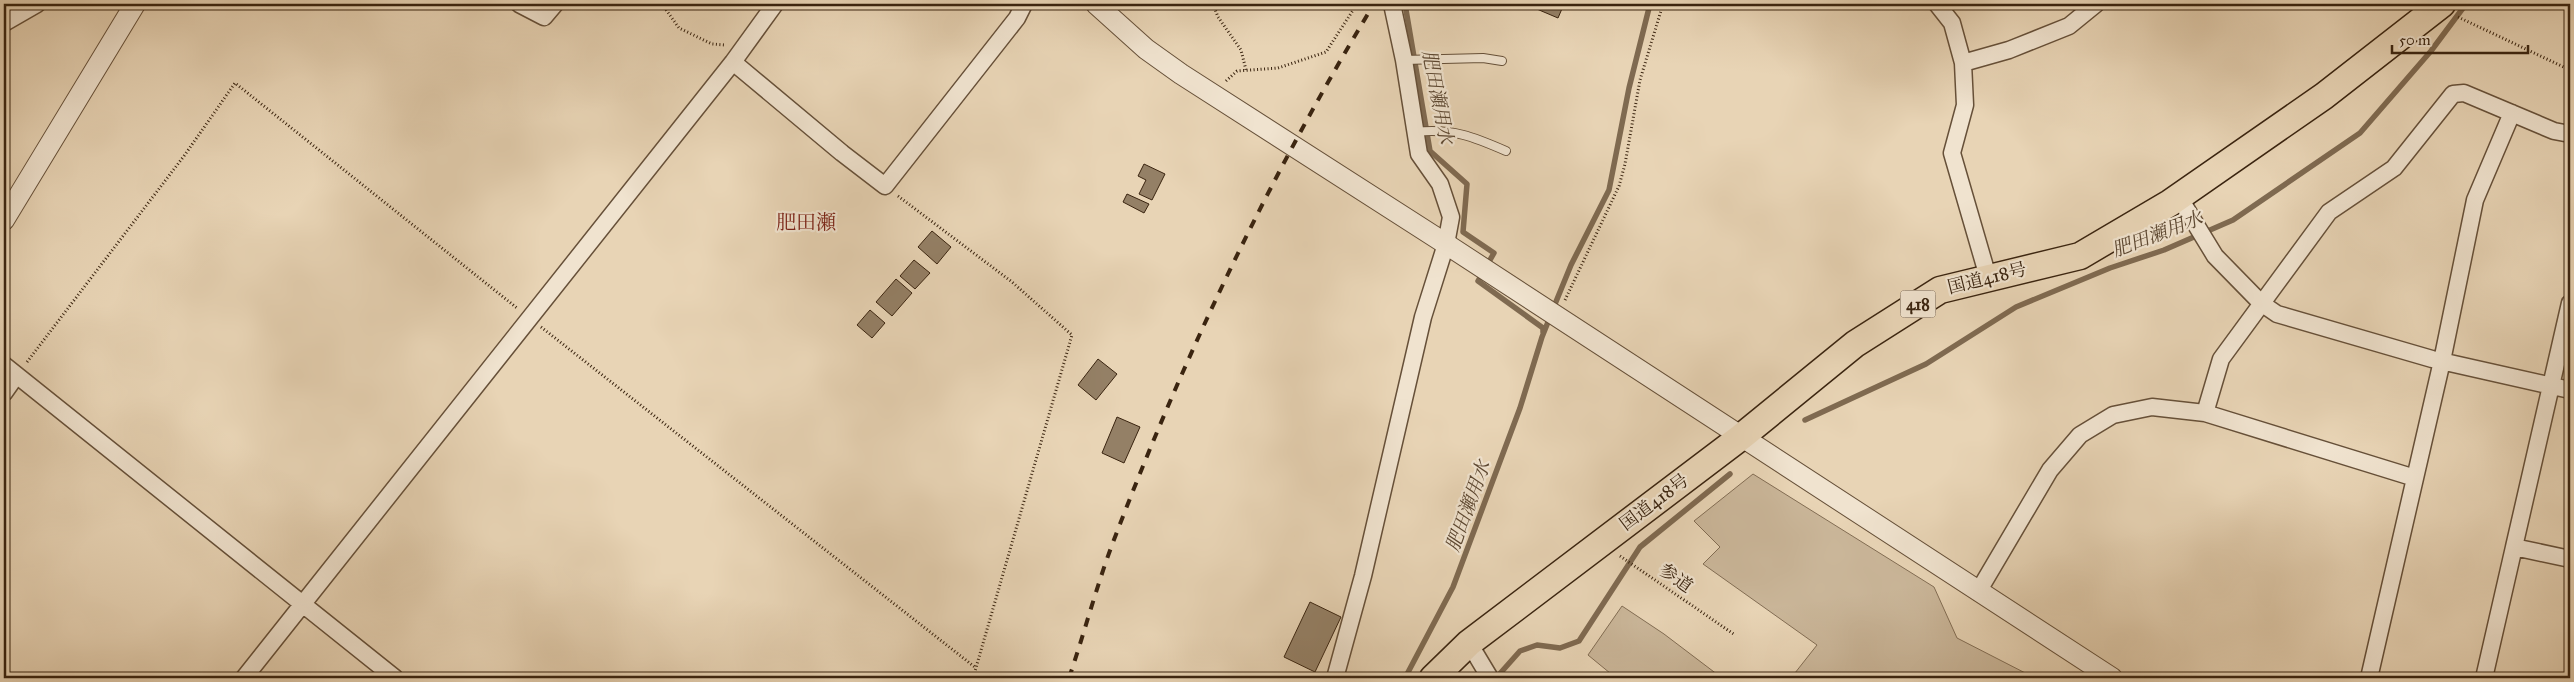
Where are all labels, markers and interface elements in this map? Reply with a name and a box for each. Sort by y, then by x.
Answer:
scale bar [2392,22,2528,54]
text: 50 m [2399,31,2431,49]
water label: 肥田瀬用水 [1418,48,1459,148]
water label: 肥田瀬用水 [2109,206,2207,262]
district label: 肥田瀬 [776,210,836,234]
street label: 国道418号 [1945,258,2029,298]
road number: 418 [1900,290,1936,318]
water label: 肥田瀬用水 [1441,456,1496,555]
street label: 国道418号 [1615,469,1693,535]
street label: 参道 [1655,559,1697,597]

